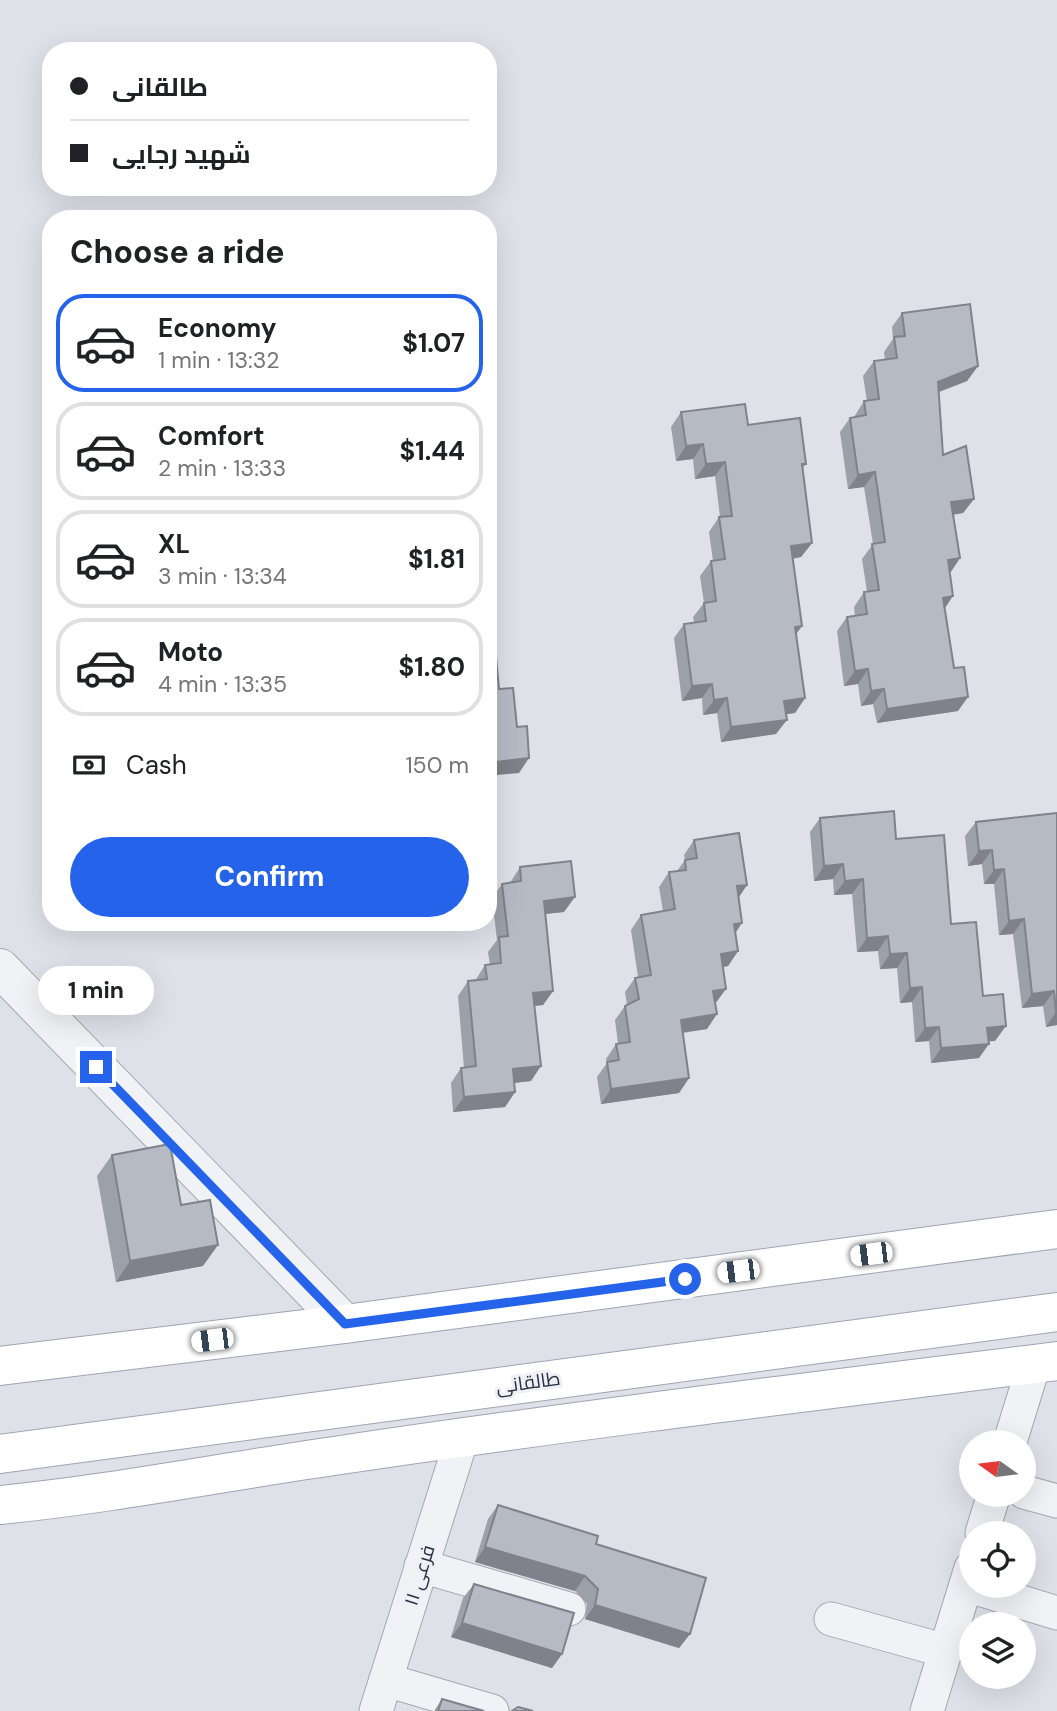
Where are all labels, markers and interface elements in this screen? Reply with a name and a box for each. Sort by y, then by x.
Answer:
text: طالقانی [112,70,208,104]
text: شهید رجایی [112,137,251,171]
text: Choose a ride [70,231,285,273]
text: Economy [158,311,276,345]
icon: car [74,312,137,375]
text: $1.07 [402,326,465,360]
text: 1 min · 13:32 [158,345,280,375]
text: Comfort [158,419,264,453]
icon: car [74,420,137,483]
text: $1.44 [399,434,465,468]
text: 2 min · 13:33 [158,453,286,483]
text: XL [158,527,190,561]
icon: car [74,528,137,591]
text: $1.81 [408,542,465,576]
text: 3 min · 13:34 [158,561,287,591]
text: Moto [158,635,223,669]
icon: car [74,636,137,699]
text: $1.80 [399,650,465,684]
text: 4 min · 13:35 [158,669,287,699]
icon: cash [70,746,108,784]
text: Cash [126,748,187,782]
text: 150 m [405,750,469,780]
button: Confirm [70,837,469,917]
callout: 1 min [38,965,154,1014]
text: 1 min [68,975,124,1005]
route end [80,1051,112,1083]
car [849,1241,894,1267]
car [716,1258,761,1284]
route start [669,1263,701,1295]
car [190,1327,235,1353]
street label: طالقانی [494,1366,562,1399]
north arrow [959,1430,1036,1507]
map controls [959,1430,1036,1689]
button: locate [959,1521,1036,1598]
street label: فرعی ۱۱ [398,1542,441,1608]
button: layers [959,1612,1036,1689]

